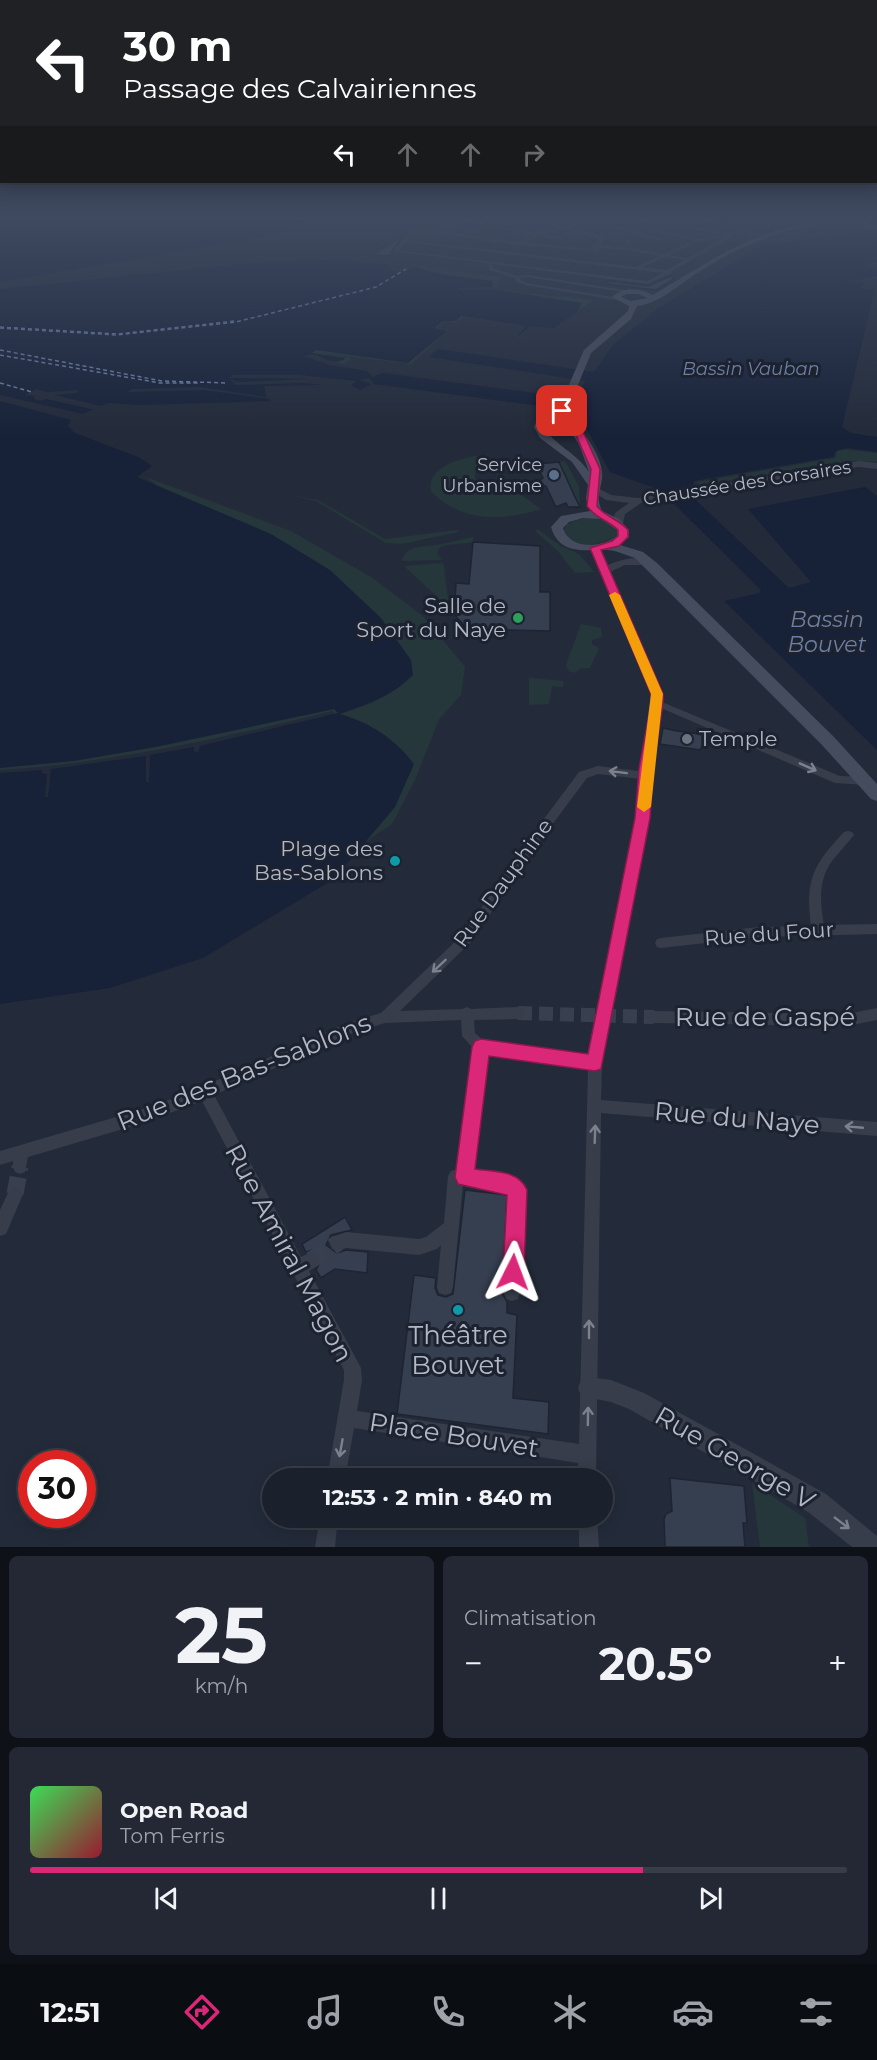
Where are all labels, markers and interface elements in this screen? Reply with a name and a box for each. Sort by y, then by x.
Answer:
text: 30 m [123,20,232,72]
icon: left [24,24,102,102]
text: Passage des Calvairiennes [123,72,477,105]
icon: left [328,138,361,171]
icon: ahead [391,138,424,171]
icon: ahead [454,138,487,171]
icon: right [517,138,550,171]
water label: Bassin Vauban [682,358,820,380]
pin [536,385,587,436]
icon: arrive [545,394,578,427]
place label: Service Urbanisme [442,454,542,497]
street label: Chaussée des Corsaires [642,456,853,510]
marker: Service Urbanisme [547,468,561,482]
place label: Salle de Sport du Naye [356,593,506,642]
water label: Bassin Bouvet [787,606,867,658]
marker: Salle de Sport du Naye [511,611,525,625]
place label: Temple [699,726,777,751]
marker: Temple [680,732,694,746]
one-way arrow [798,762,816,774]
one-way arrow [608,767,628,778]
street label: Rue Dauphine [448,814,557,952]
place label: Plage des Bas-Sablons [254,836,383,885]
marker: Plage des Bas-Sablons [388,854,402,868]
street label: Rue du Four [703,916,835,951]
one-way arrow [432,959,447,973]
street label: Rue de Gaspé [675,1001,855,1033]
street label: Rue des Bas-Sablons [112,1006,376,1138]
street label: Rue du Naye [653,1095,821,1141]
one-way arrow [845,1121,864,1132]
one-way arrow [589,1125,601,1145]
street label: Rue Amiral Magon [218,1138,360,1368]
position arrow [481,1240,545,1304]
marker: Théâtre Bouvet [451,1303,465,1317]
place label: Théâtre Bouvet [408,1319,508,1381]
one-way arrow [583,1320,595,1340]
street label: Rue George V [649,1399,821,1517]
street label: Place Bouvet [367,1406,541,1464]
one-way arrow [582,1407,594,1427]
one-way arrow [335,1438,346,1458]
speed limit sign: 30 [18,1450,96,1528]
text: 12:53 · 2 min · 840 m [323,1484,552,1511]
one-way arrow [834,1517,850,1529]
text: 25 [175,1587,268,1683]
text: Climatisation [464,1606,597,1630]
text: 20.5° [599,1636,712,1691]
text: − [464,1643,483,1683]
text: + [828,1643,847,1683]
text: km/h [195,1674,248,1698]
text: Open Road [120,1797,248,1824]
text: Tom Ferris [120,1824,225,1848]
icon: previous [150,1882,183,1915]
icon: pause [422,1882,455,1915]
icon: next [694,1882,727,1915]
icon: directions [181,1991,223,2033]
icon: music [304,1991,346,2033]
icon: phone [427,1991,469,2033]
icon: climate [549,1991,591,2033]
icon: car [672,1991,714,2033]
icon: filters [795,1991,837,2033]
text: 12:51 [40,1996,101,2029]

